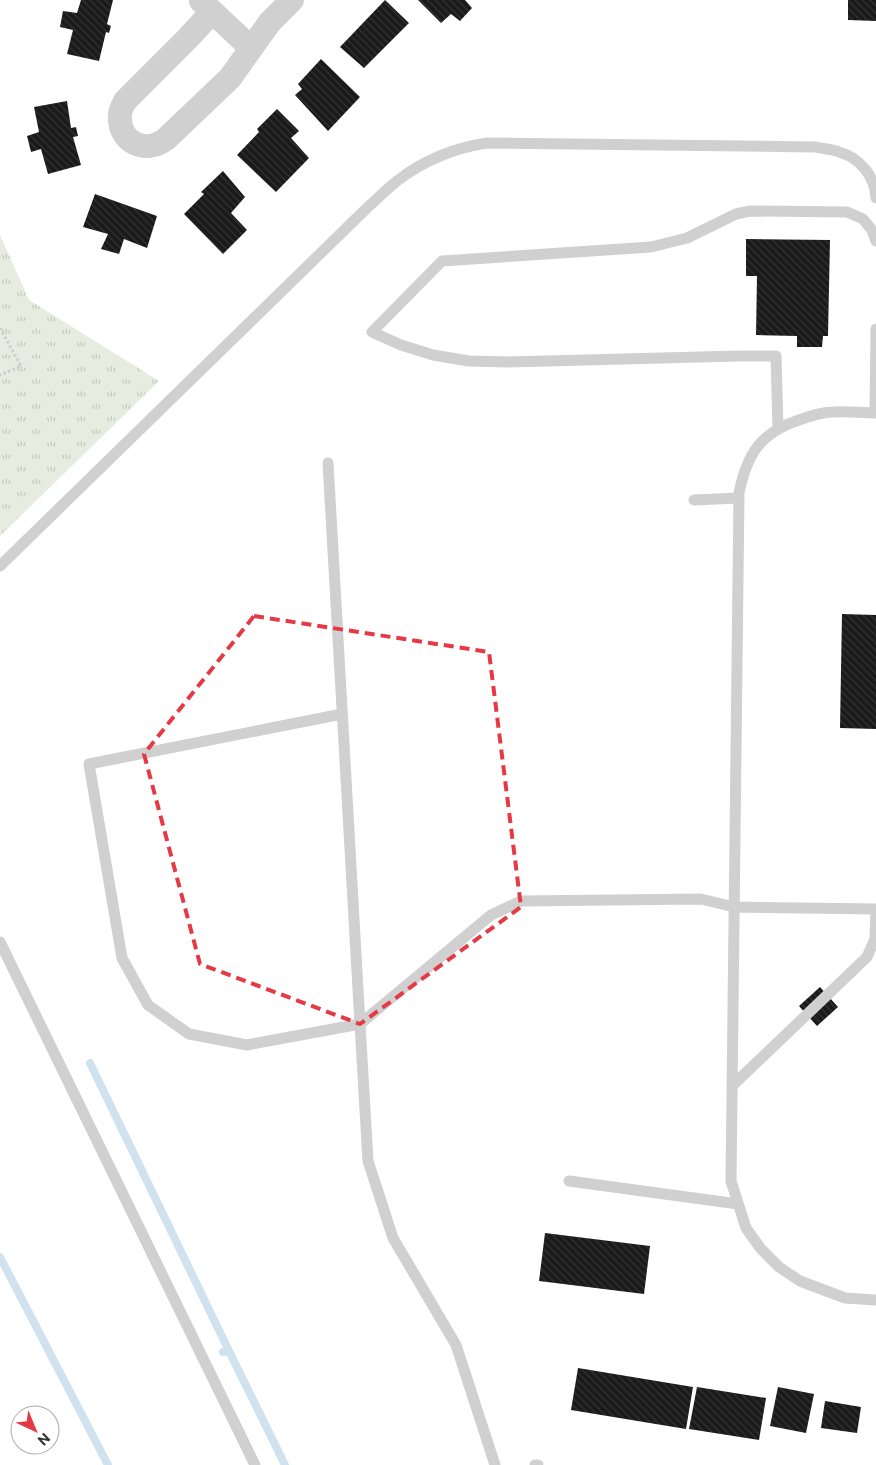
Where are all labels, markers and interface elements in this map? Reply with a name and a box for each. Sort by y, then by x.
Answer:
north arrow [10,1405,60,1455]
text: N [35,1430,54,1449]

